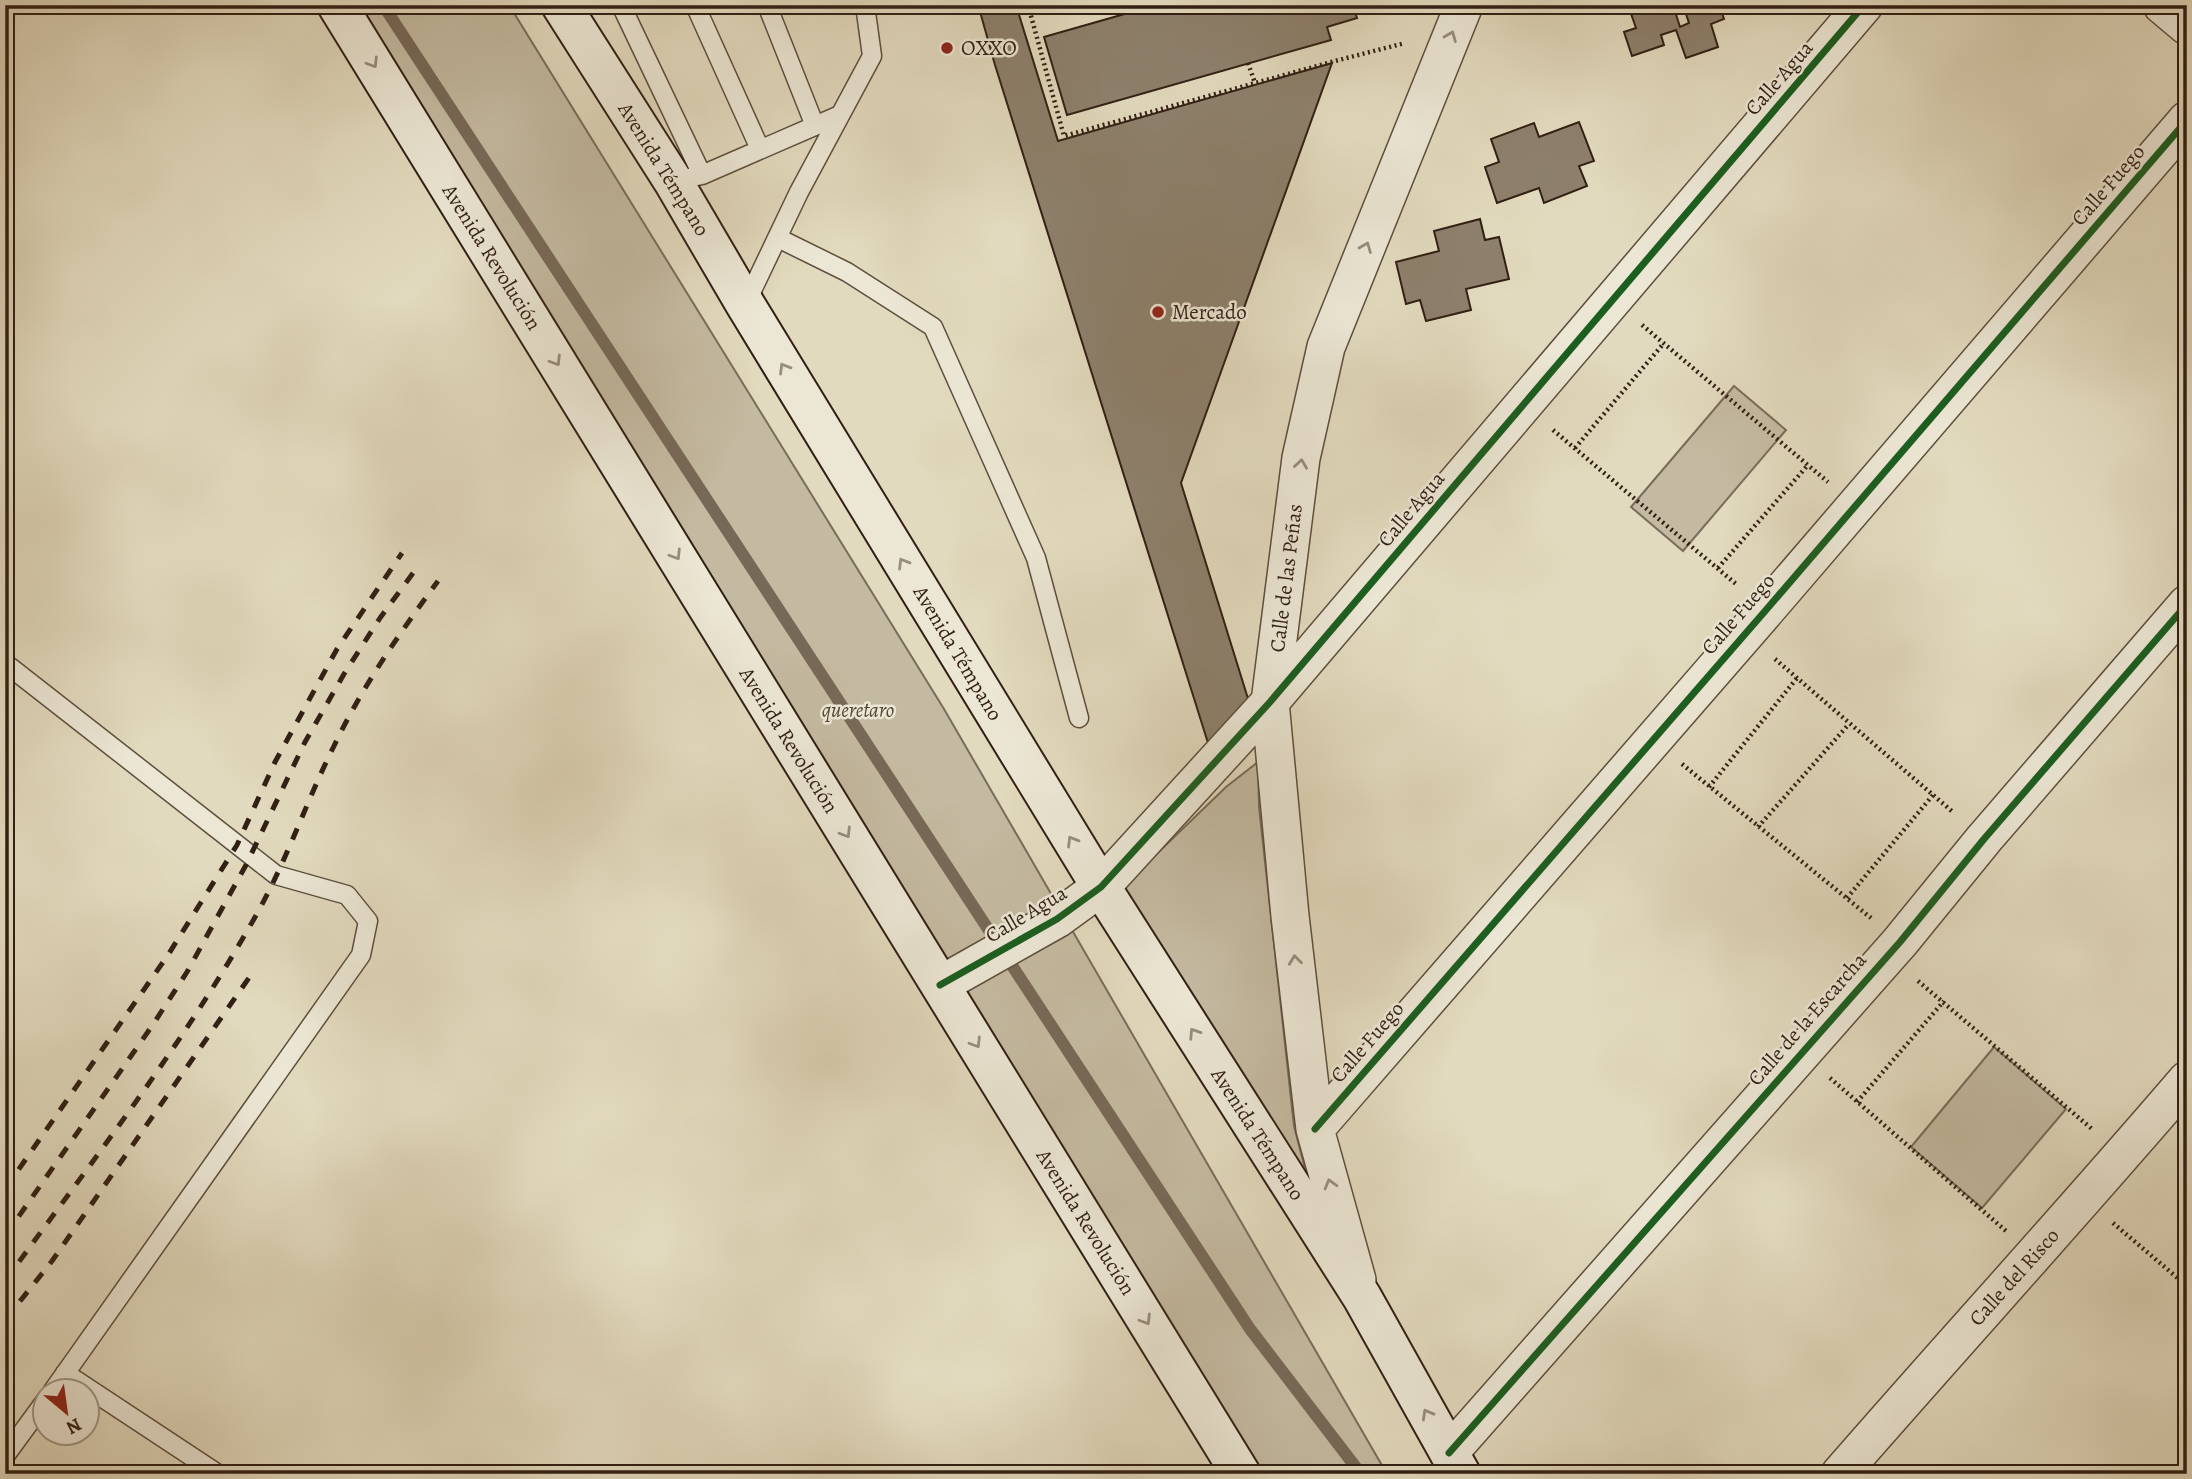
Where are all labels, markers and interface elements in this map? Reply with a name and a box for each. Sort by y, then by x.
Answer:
one-way arrow [1442,31,1456,43]
place label: OXXO [961,34,1017,62]
street label: Calle Agua [1739,34,1819,121]
marker: OXXO [939,40,955,56]
one-way arrow [365,56,378,69]
street label: Avenida Témpano [611,96,716,241]
street label: Calle Fuego [2065,138,2151,232]
street label: Avenida Revolución [435,178,548,335]
one-way arrow [1358,242,1372,255]
place label: Mercado [1172,298,1247,326]
marker: Mercado [1150,304,1166,320]
one-way arrow [548,354,561,367]
one-way arrow [780,363,793,376]
one-way arrow [1293,459,1308,470]
street label: Calle Agua [1371,465,1451,553]
street label: Calle de las Peñas [1263,502,1309,654]
one-way arrow [667,548,680,561]
one-way arrow [898,557,911,570]
street label: Calle Fuego [1695,567,1781,661]
street label: Avenida Témpano [906,579,1009,726]
street label: Avenida Revolución [732,661,845,818]
park label: queretaro [822,696,894,724]
one-way arrow [838,825,851,838]
one-way arrow [1068,835,1081,848]
street label: Calle Agua [980,879,1072,949]
street label: Calle de la Escarcha [1741,946,1873,1091]
one-way arrow [1287,954,1302,966]
street label: Calle Fuego [1324,995,1410,1089]
one-way arrow [1189,1028,1202,1041]
one-way arrow [967,1035,980,1048]
street label: Avenida Témpano [1204,1061,1311,1206]
street label: Avenida Revolución [1029,1143,1142,1300]
one-way arrow [1324,1179,1338,1191]
street label: Calle del Risco [1963,1222,2065,1332]
one-way arrow [1138,1313,1151,1326]
north arrow [32,1378,102,1448]
one-way arrow [1422,1409,1435,1422]
text: N [61,1411,86,1441]

